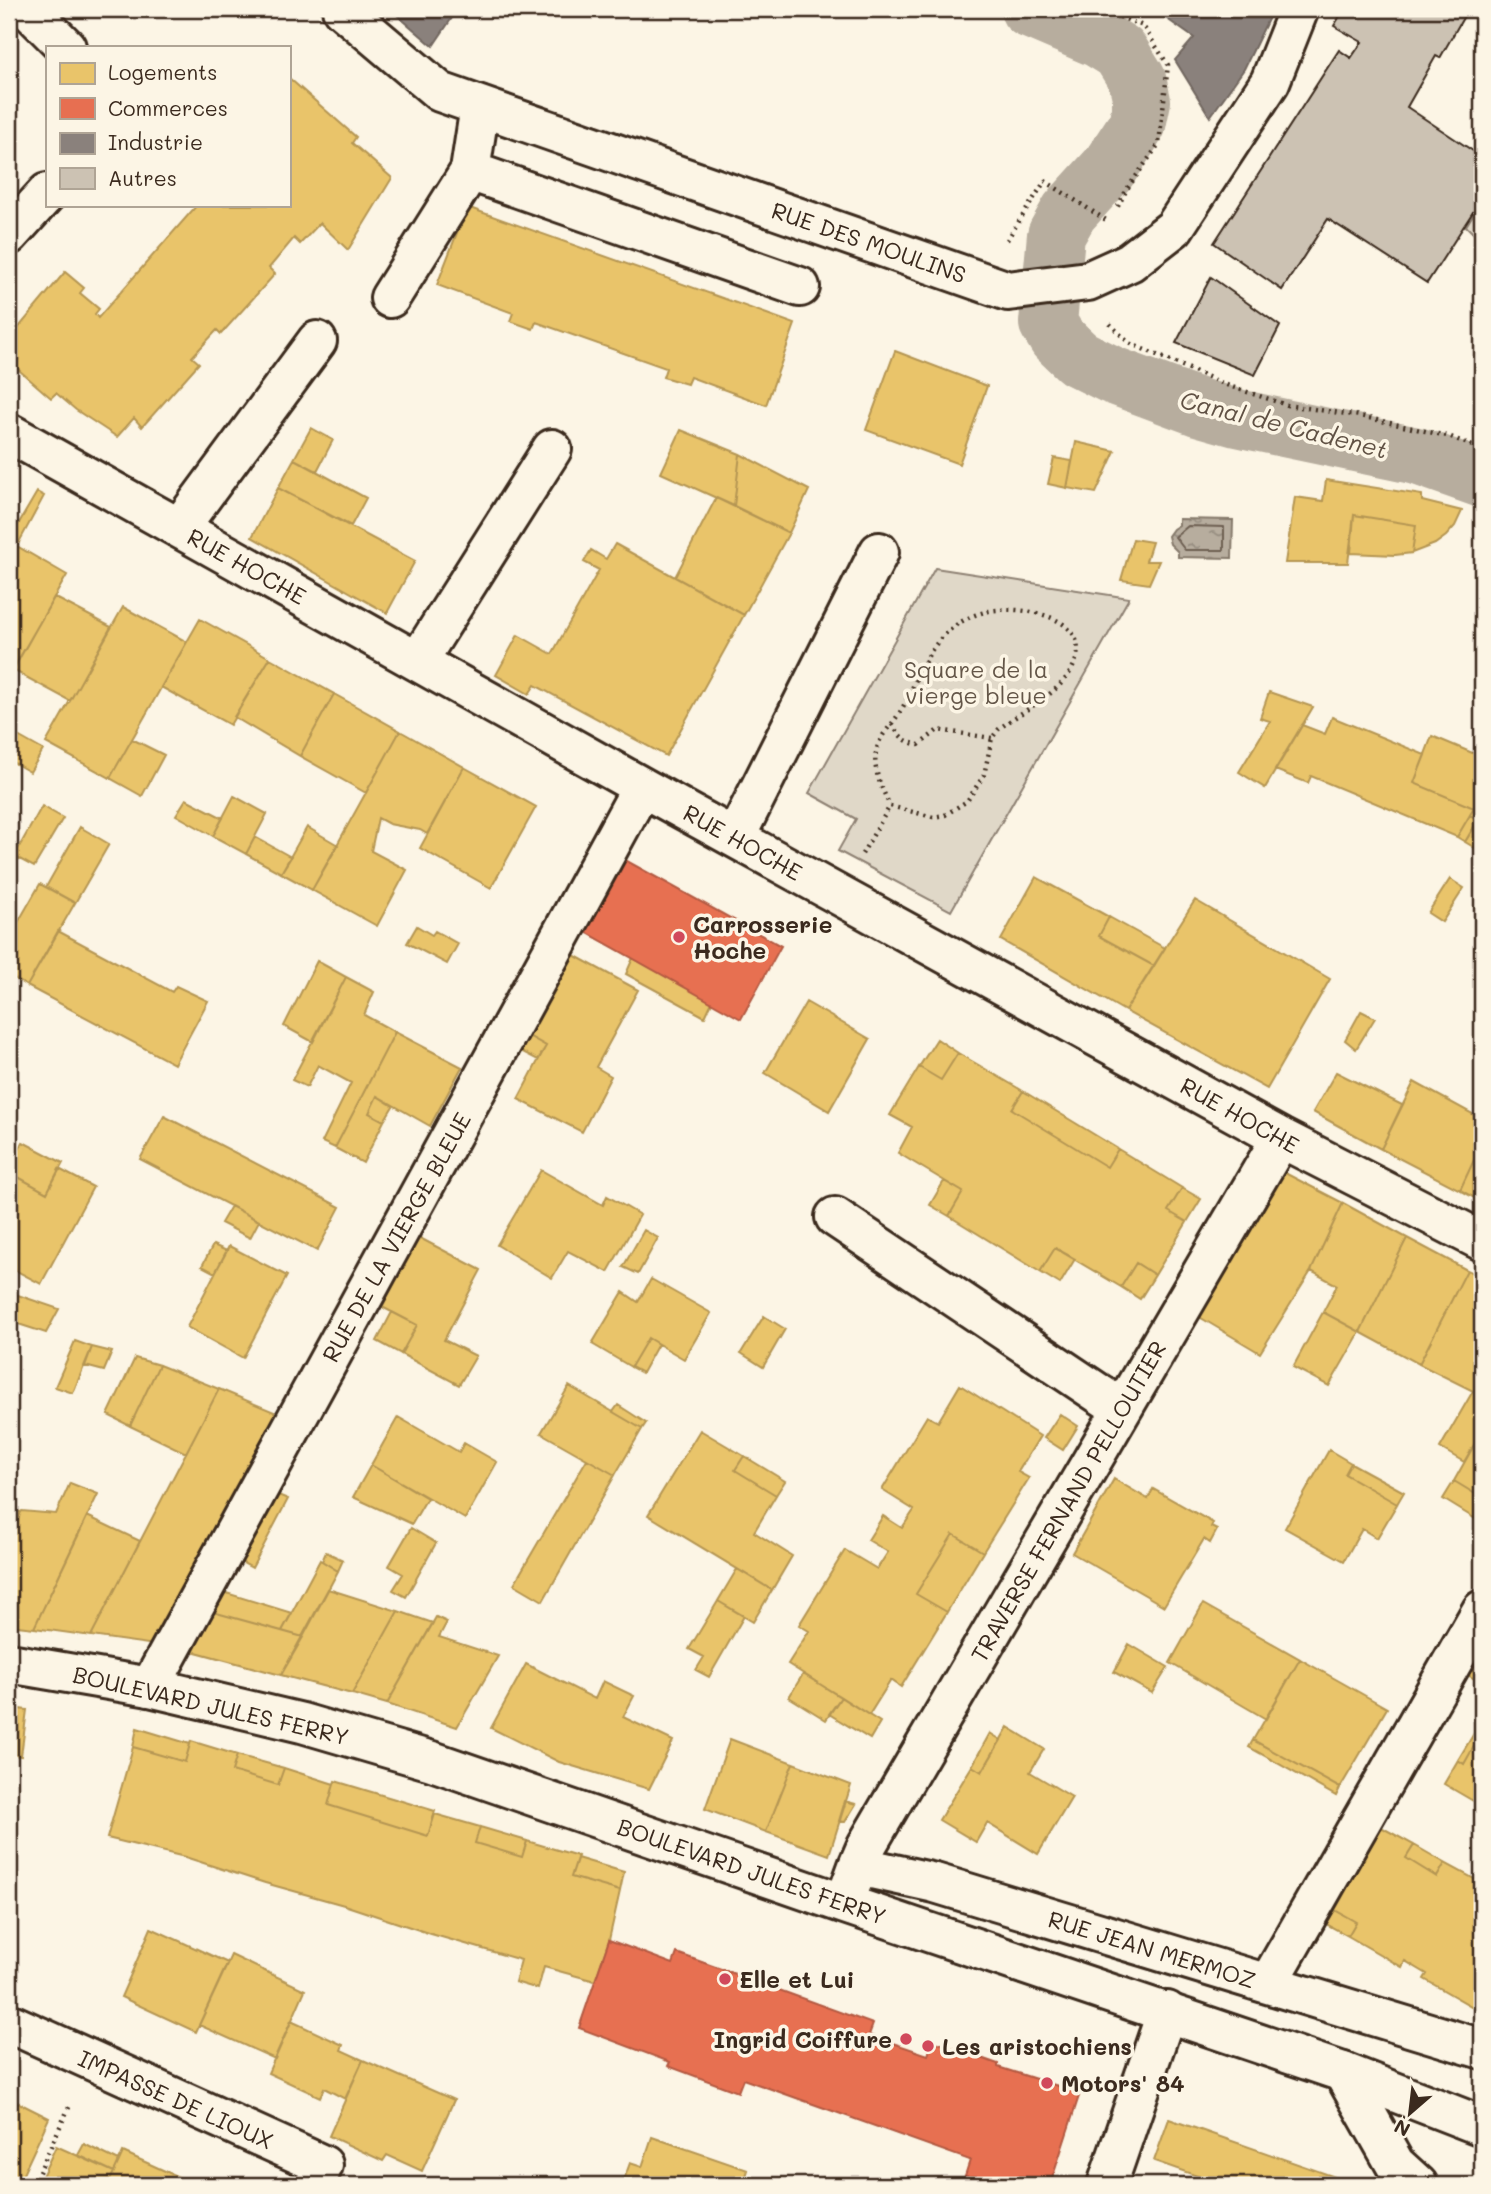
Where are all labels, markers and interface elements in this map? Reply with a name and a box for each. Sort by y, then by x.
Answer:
legend [46,46,290,206]
text: Logements [108,58,218,85]
text: Commerces [108,94,228,121]
text: Industrie [108,128,203,155]
text: Autres [108,164,177,191]
street label: RUE DES MOULINS [768,195,970,289]
water label: Canal de Cadenet [1177,383,1391,465]
street label: RUE HOCHE [182,521,312,611]
park label: Square de la vierge bleue [904,654,1048,710]
street label: RUE HOCHE [678,797,808,887]
place label: Carrosserie Hoche [693,909,832,965]
marker: Carrosserie Hoche [671,929,687,945]
street label: RUE HOCHE [1175,1070,1305,1160]
street label: RUE DE LA VIERGE BLEUE [315,1107,477,1367]
street label: TRAVERSE FERNAND PELLOUTIER [964,1335,1172,1667]
street label: BOULEVARD JULES FERRY [70,1659,352,1751]
street label: BOULEVARD JULES FERRY [614,1811,890,1931]
street label: RUE JEAN MERMOZ [1045,1903,1259,1995]
place label: Elle et Lui [739,1964,855,1994]
marker: Elle et Lui [717,1971,733,1987]
place label: Ingrid Coiffure [713,2024,892,2054]
marker: Ingrid Coiffure [898,2031,914,2047]
place label: Les aristochiens [942,2031,1132,2061]
marker: Les aristochiens [920,2038,936,2054]
street label: IMPASSE DE LIOUX [74,2043,278,2155]
place label: Motors' 84 [1061,2068,1185,2098]
marker: Motors' 84 [1039,2075,1055,2091]
north arrow [1376,2078,1446,2148]
text: N [1390,2114,1414,2143]

